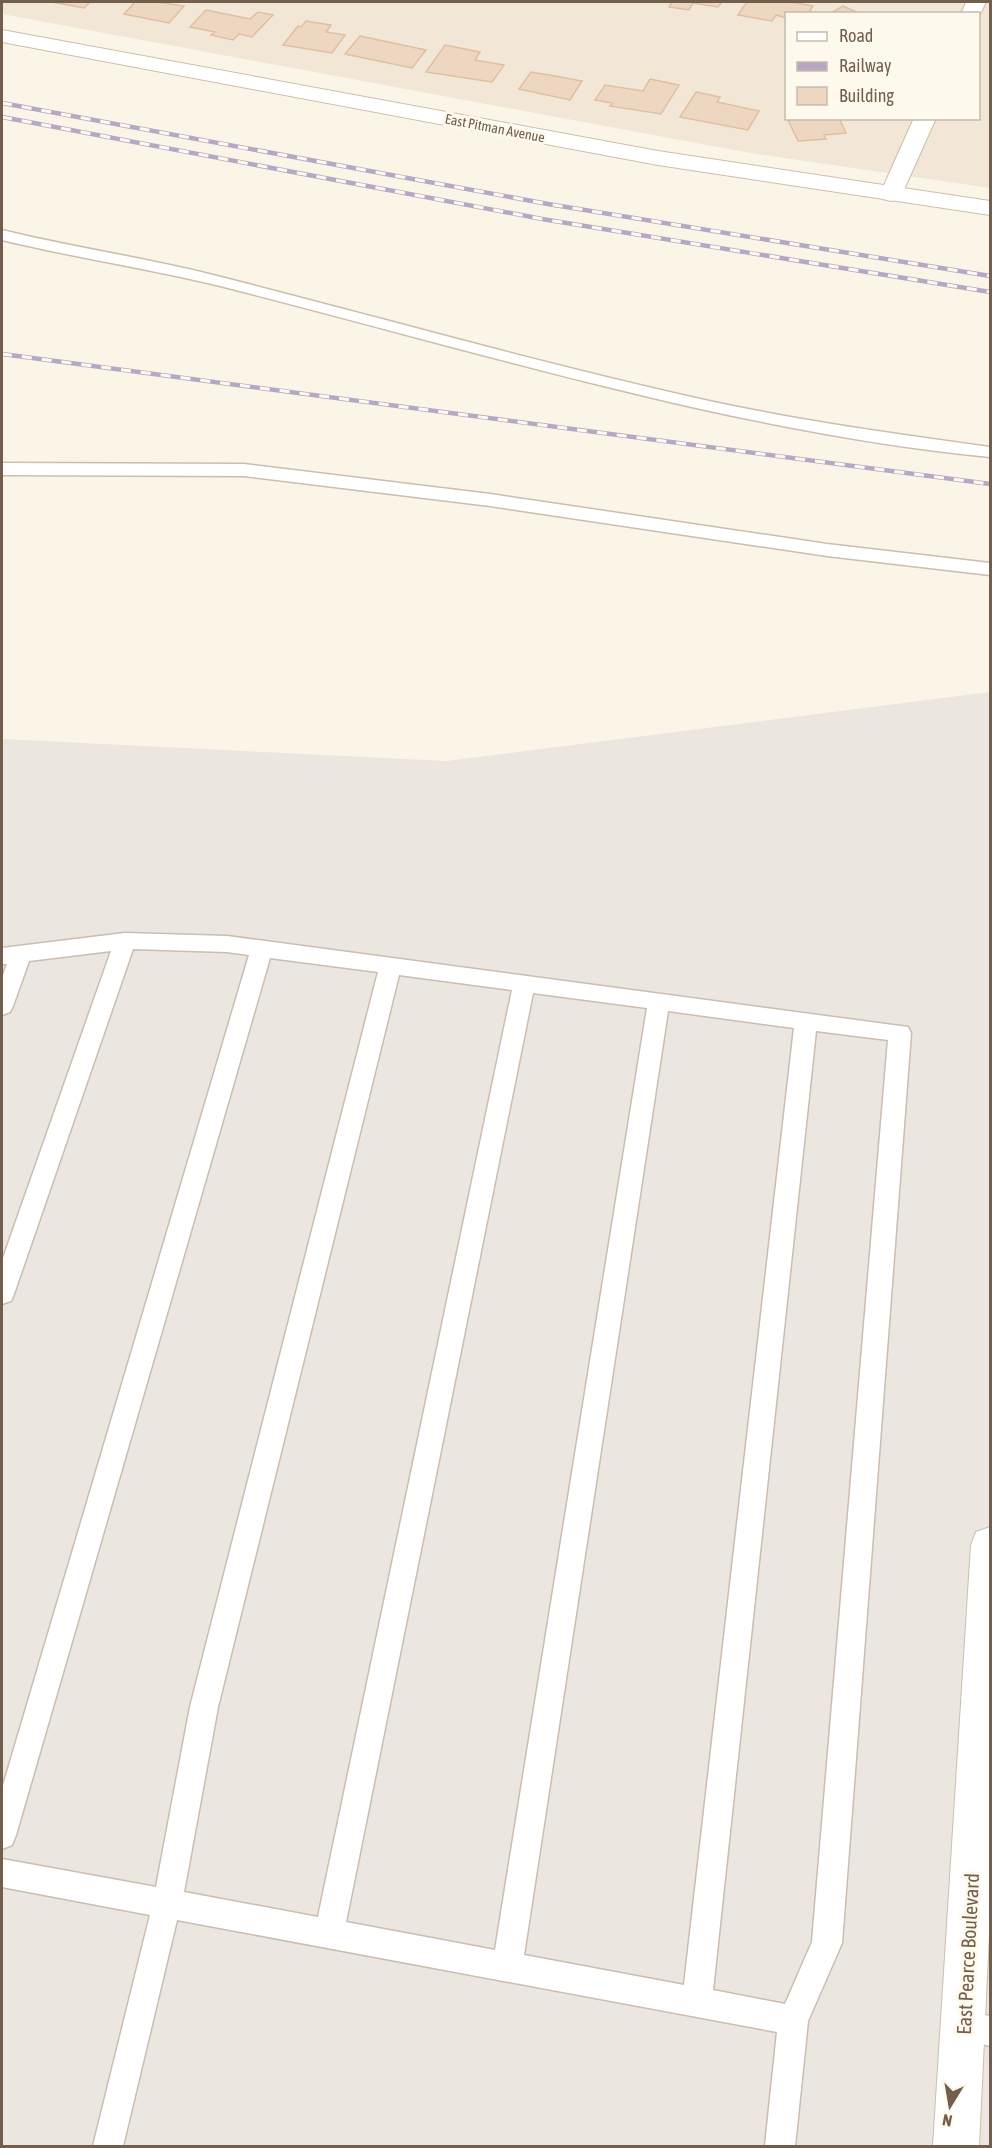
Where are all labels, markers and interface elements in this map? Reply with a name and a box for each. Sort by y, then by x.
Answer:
legend [785,12,980,120]
text: Road [839,25,873,46]
text: Railway [839,55,891,76]
text: Building [839,85,894,106]
street label: East Pitman Avenue [444,110,546,146]
street label: East Pearce Boulevard [952,1873,983,2035]
north arrow [920,2076,980,2136]
text: N [941,2111,953,2130]

